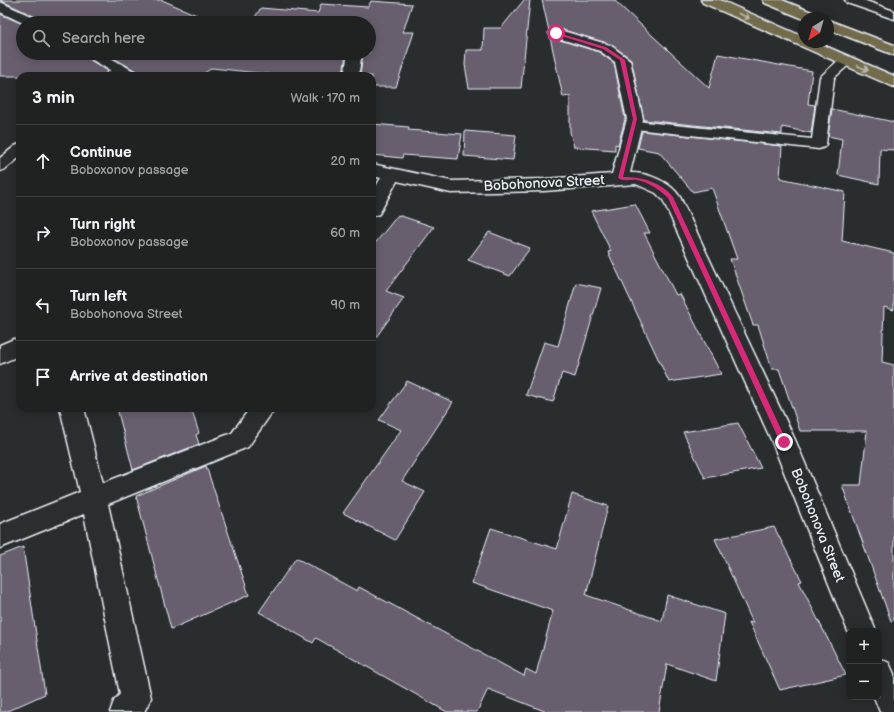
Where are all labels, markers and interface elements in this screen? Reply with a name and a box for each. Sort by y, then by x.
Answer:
north arrow [798,12,834,48]
one-way arrow [737,13,749,20]
search box [16,16,376,60]
route start [547,24,565,42]
icon: search [30,27,52,49]
text: Search here [62,29,145,48]
one-way arrow [856,65,868,72]
text: 3 min [32,88,75,108]
text: Walk · 170 m [290,90,360,106]
text: Continue [70,143,132,162]
icon: ahead [32,150,54,172]
text: 20 m [330,153,360,169]
text: Boboxonov passage [70,162,188,178]
street label: Bobohonova Street [483,171,606,195]
text: Turn right [70,215,135,234]
icon: right [32,222,54,244]
text: 60 m [330,225,360,241]
text: Boboxonov passage [70,234,188,250]
text: Turn left [70,287,127,306]
icon: left [32,294,54,316]
text: 90 m [331,297,360,313]
text: Bobohonova Street [70,306,183,322]
icon: arrive [32,366,54,388]
text: Arrive at destination [70,367,208,386]
route end [775,433,793,451]
street label: Bobohonova Street [787,466,849,585]
map controls [846,628,882,700]
button: + [846,628,882,664]
button: − [846,664,882,700]

